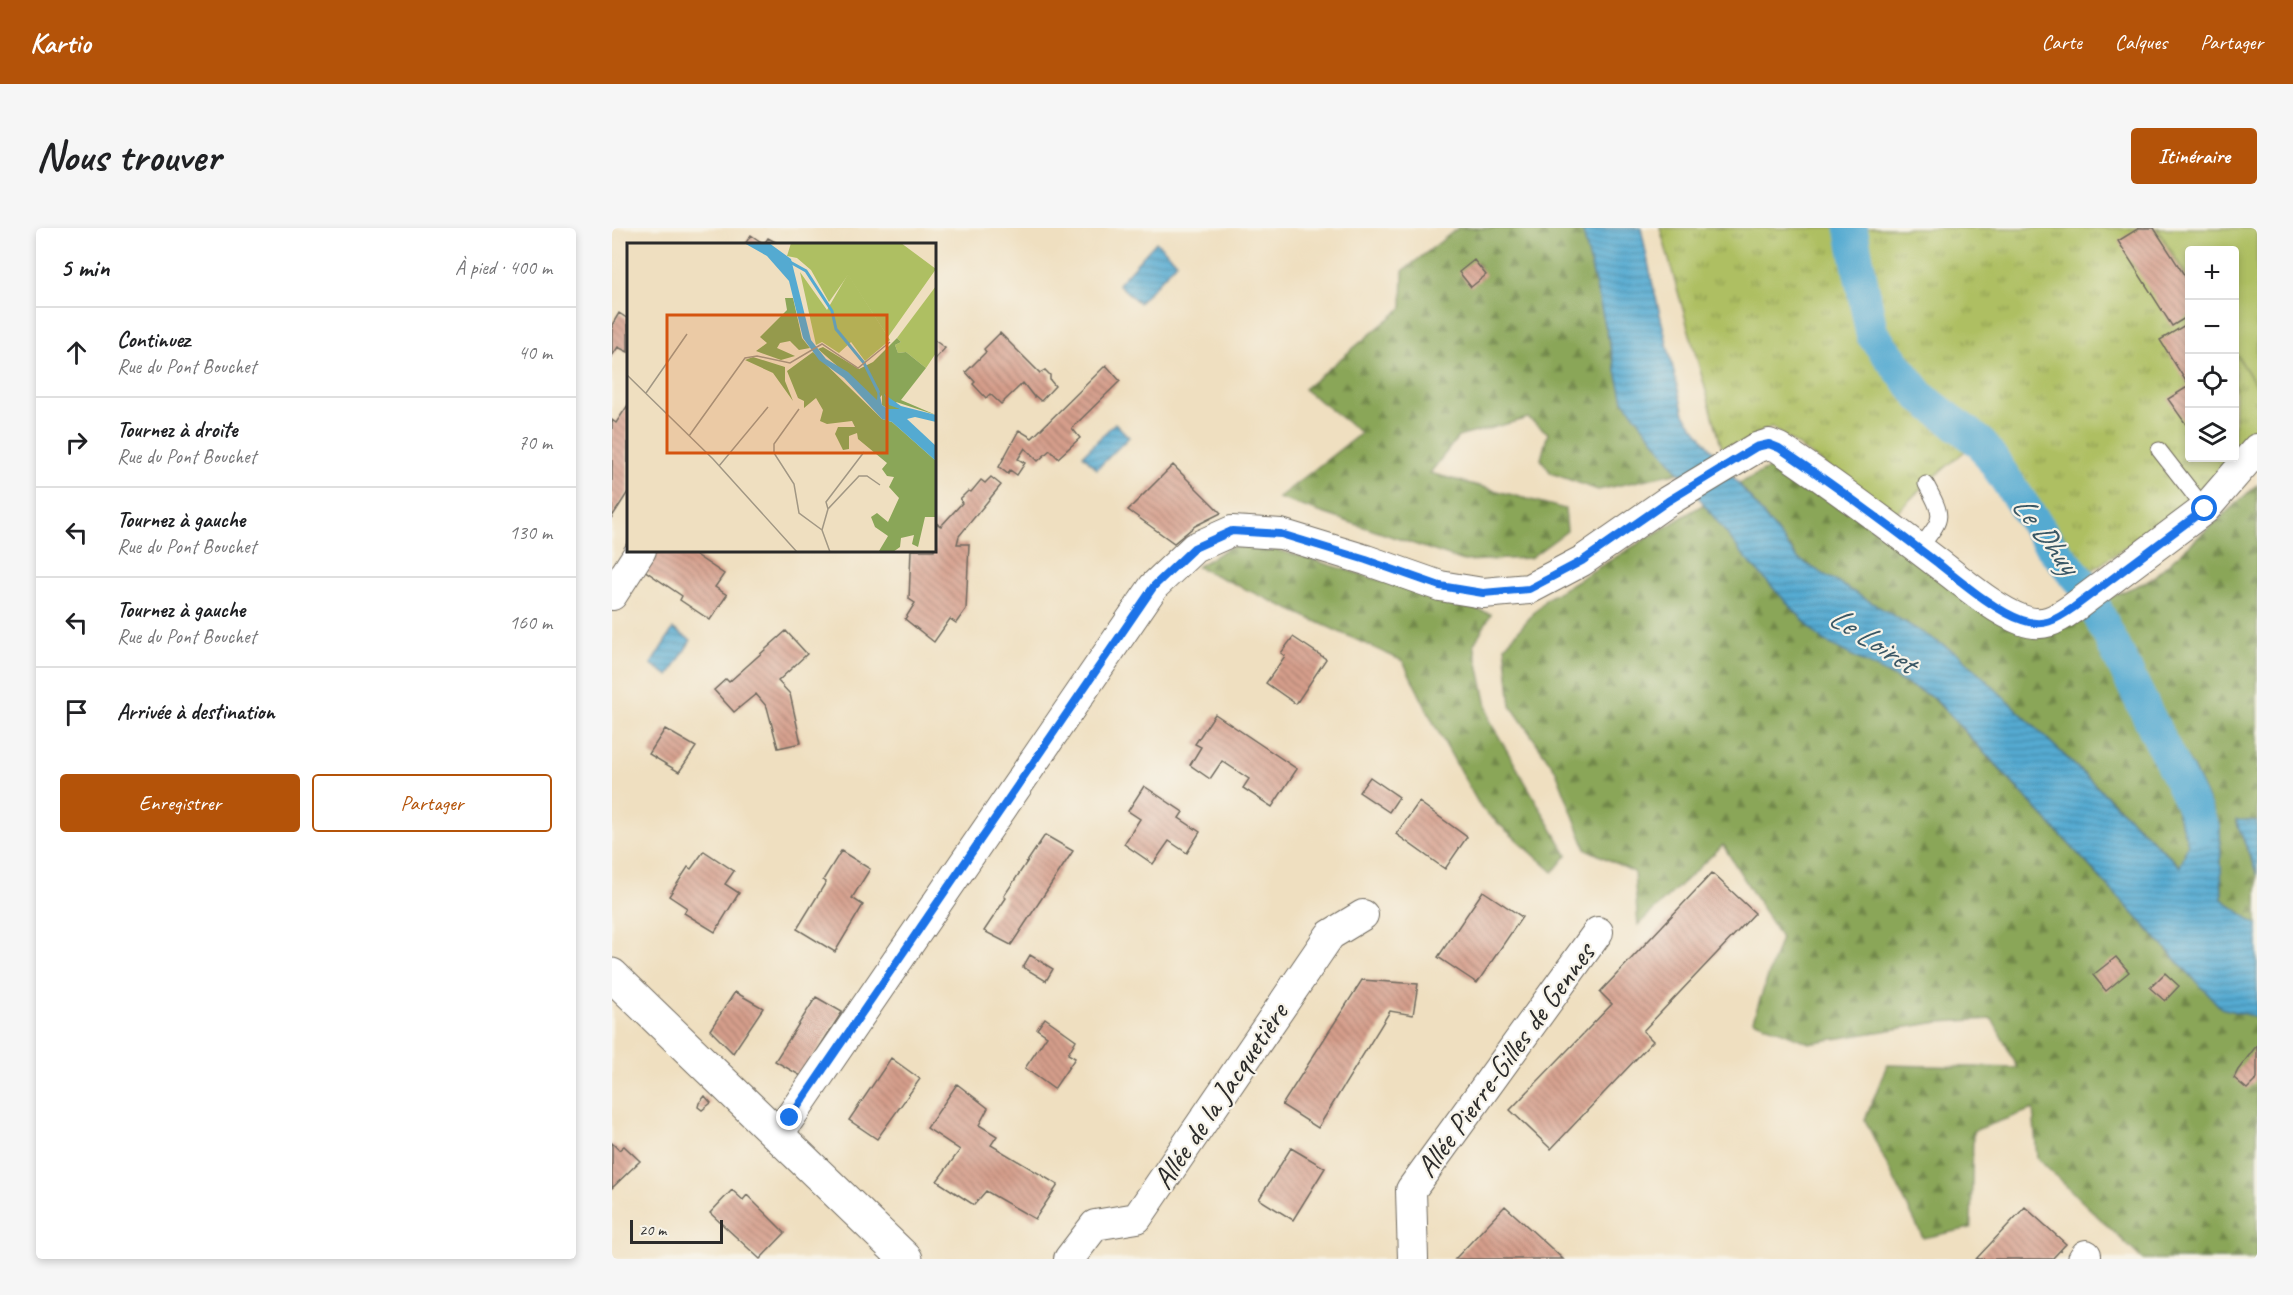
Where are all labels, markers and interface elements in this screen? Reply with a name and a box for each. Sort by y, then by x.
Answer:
text: Kartio [30,25,91,60]
text: Carte [2041,29,2082,55]
text: Calques [2115,29,2167,55]
text: Partager [2200,29,2263,55]
button: Itinéraire [2131,128,2257,184]
text: Nous trouver [36,130,220,183]
inset map [627,243,936,552]
map controls [2185,246,2239,462]
button: + [2185,246,2239,300]
text: 5 min [60,251,109,284]
text: À pied · 400 m [455,255,552,280]
button: − [2185,300,2239,354]
text: Continuez [117,326,190,354]
icon: ahead [60,336,93,369]
text: 40 m [518,340,552,365]
text: Rue du Pont Bouchet [117,354,256,379]
button: locate [2185,354,2239,408]
button: layers [2185,408,2239,462]
text: Tournez à droite [117,416,237,444]
icon: right [60,426,93,459]
text: 70 m [518,430,552,455]
text: Rue du Pont Bouchet [117,444,256,469]
water label: Le Dhuy [2003,487,2091,586]
route start [2191,495,2217,521]
text: Tournez à gauche [117,506,245,534]
icon: left [60,516,93,549]
text: 130 m [509,520,552,545]
text: Rue du Pont Bouchet [117,534,256,559]
text: Tournez à gauche [117,596,245,624]
water label: Le Loiret [1822,596,1929,686]
icon: left [60,606,93,639]
text: 160 m [509,610,552,635]
text: Rue du Pont Bouchet [117,624,256,649]
icon: arrive [60,696,93,729]
text: Arrivée à destination [117,698,275,726]
button: Enregistrer [60,774,300,832]
button: Partager [312,774,552,832]
street label: Allée Pierre-Gilles de Gennes [1407,933,1604,1185]
street label: Allée de la Jacquetière [1144,994,1298,1196]
route end [776,1104,802,1130]
scale bar [630,1217,723,1244]
text: 20 m [639,1220,666,1240]

